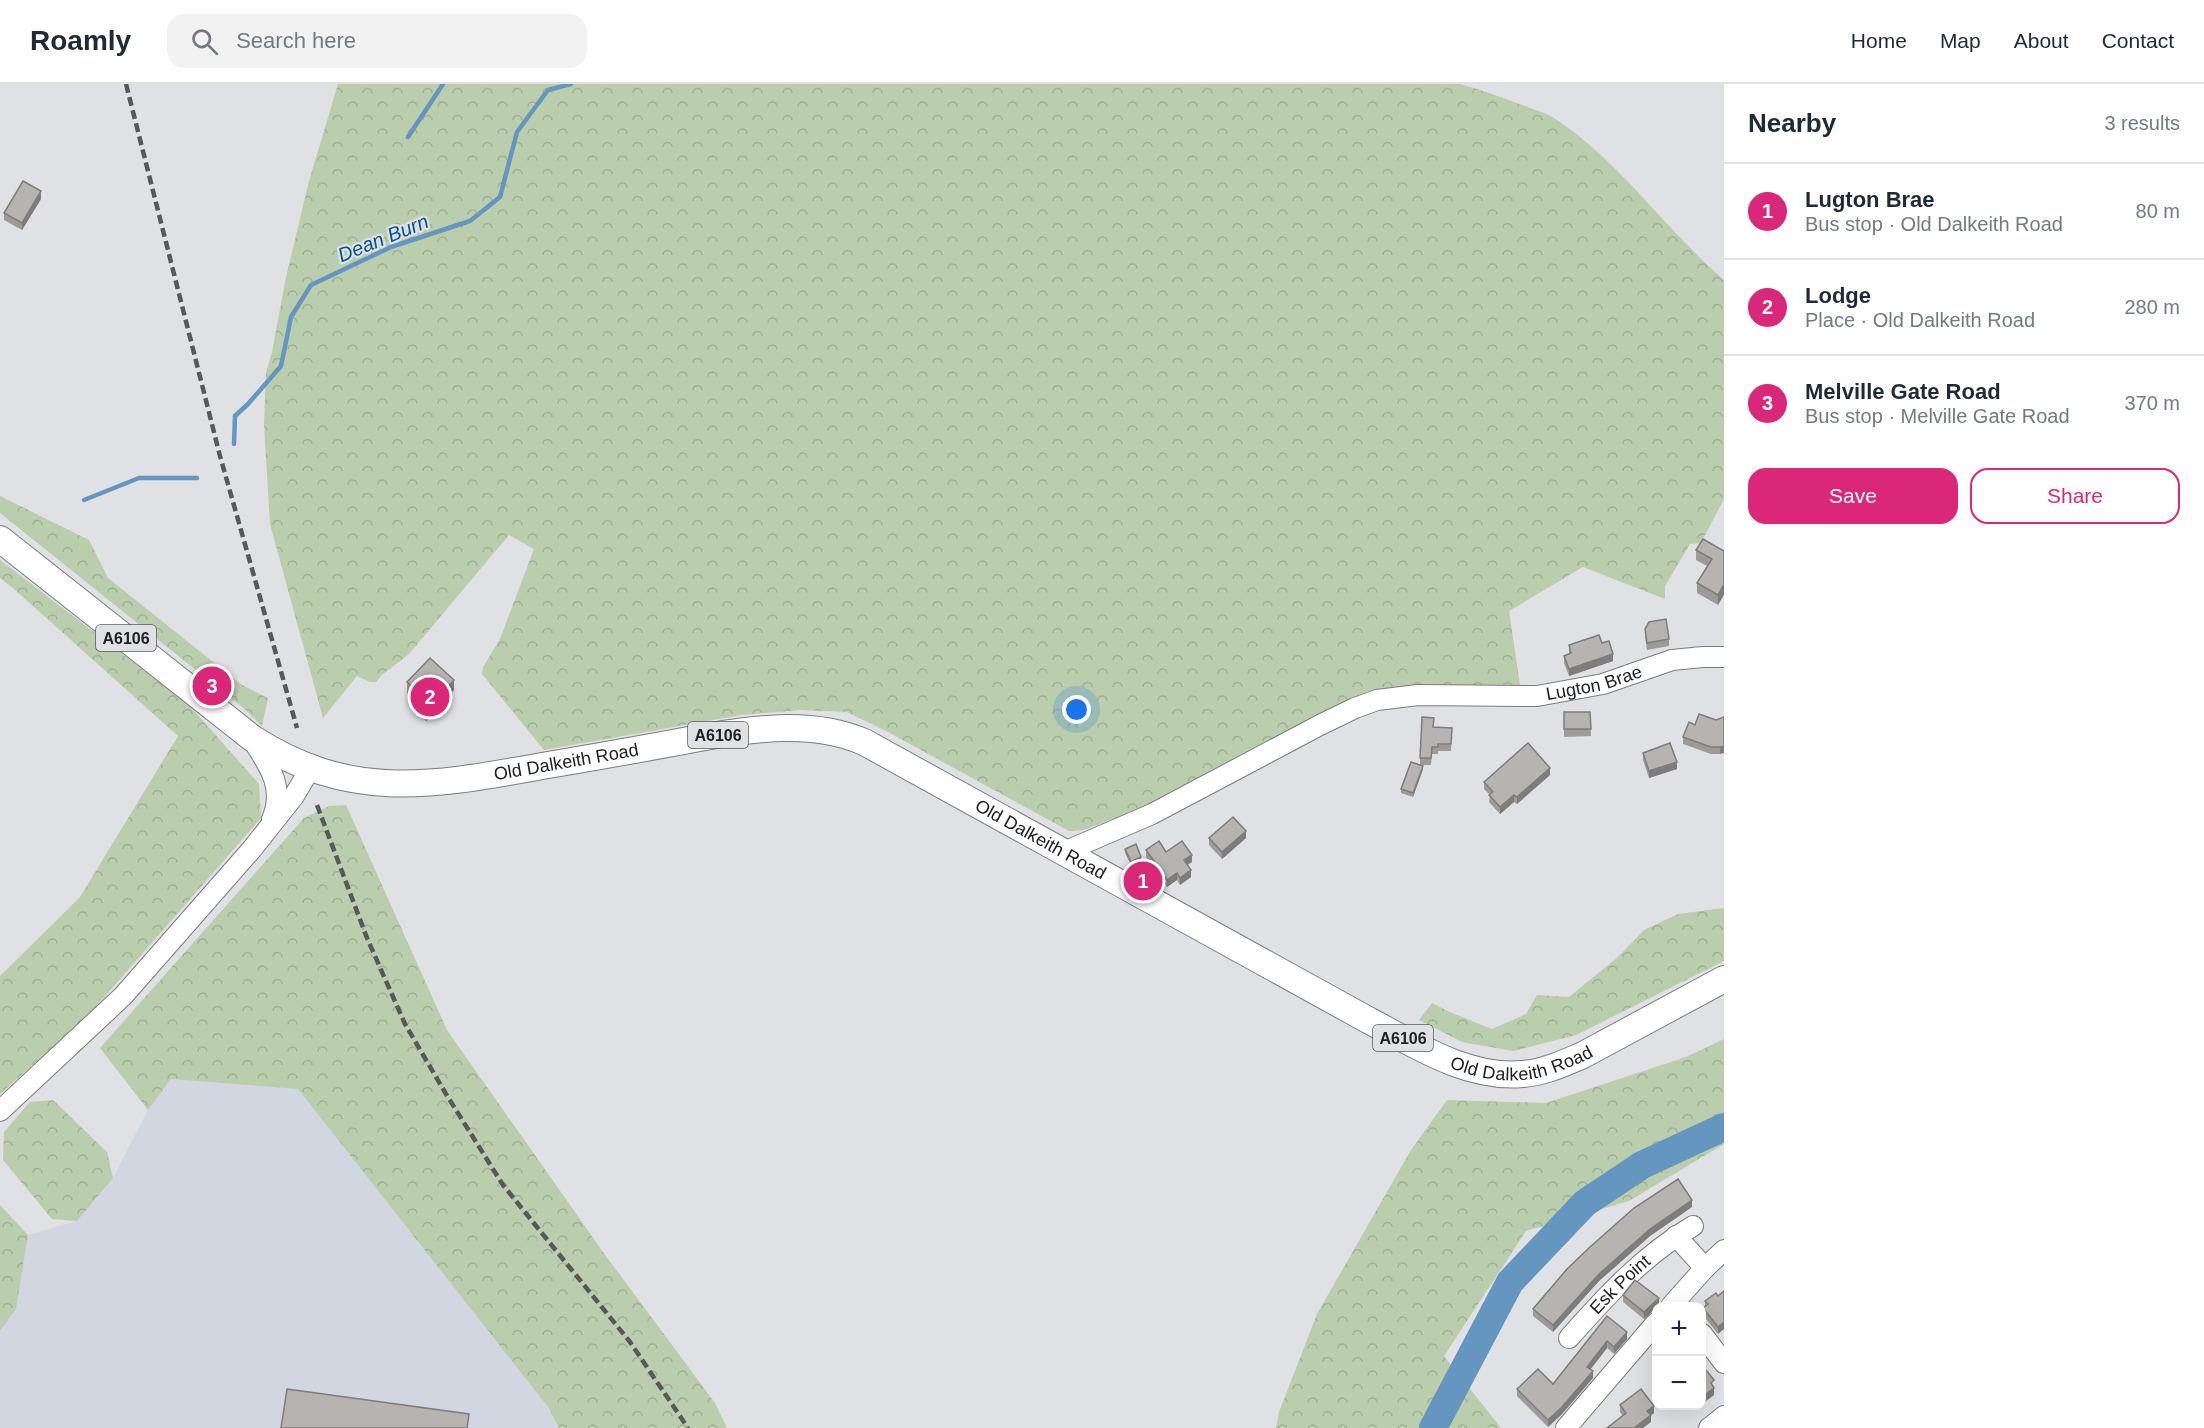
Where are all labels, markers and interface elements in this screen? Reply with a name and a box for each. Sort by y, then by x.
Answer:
search box [167,14,587,68]
text: Roamly [30,25,131,56]
icon: search [188,25,221,58]
text: Search here [236,28,356,53]
text: Home [1851,29,1907,52]
text: Map [1940,29,1981,52]
text: About [2014,29,2069,52]
text: Contact [2102,29,2174,52]
text: Nearby [1748,108,1836,138]
text: 3 results [2104,112,2180,134]
text: Lugton Brae [1805,187,1935,212]
text: 1 [1762,200,1773,222]
text: 80 m [2136,200,2180,222]
water label: Dean Burn [335,210,431,266]
text: Bus stop · Old Dalkeith Road [1805,213,2063,235]
text: Lodge [1805,283,1871,308]
text: 2 [1762,296,1773,318]
text: 280 m [2124,296,2180,318]
text: Place · Old Dalkeith Road [1805,309,2035,331]
text: Melville Gate Road [1805,379,2001,404]
text: 3 [1762,392,1773,414]
text: 370 m [2124,392,2180,414]
text: Bus stop · Melville Gate Road [1805,405,2070,427]
button: Save [1748,468,1958,524]
button: Share [1970,468,2180,524]
road number: A6106 [96,625,156,651]
street label: Lugton Brae [1544,661,1644,704]
pin: 3 [192,664,232,708]
pin: 2 [410,674,450,720]
your location [1062,695,1091,724]
road number: A6106 [688,722,748,748]
street label: Old Dalkeith Road [492,739,640,784]
street label: Old Dalkeith Road [972,795,1109,883]
pin: 1 [1124,858,1162,904]
road number: A6106 [1373,1025,1433,1051]
street label: Old Dalkeith Road [1448,1042,1596,1085]
street label: Esk Point [1586,1251,1654,1318]
map controls [1652,1302,1706,1410]
button: + [1652,1302,1706,1356]
button: − [1652,1356,1706,1410]

